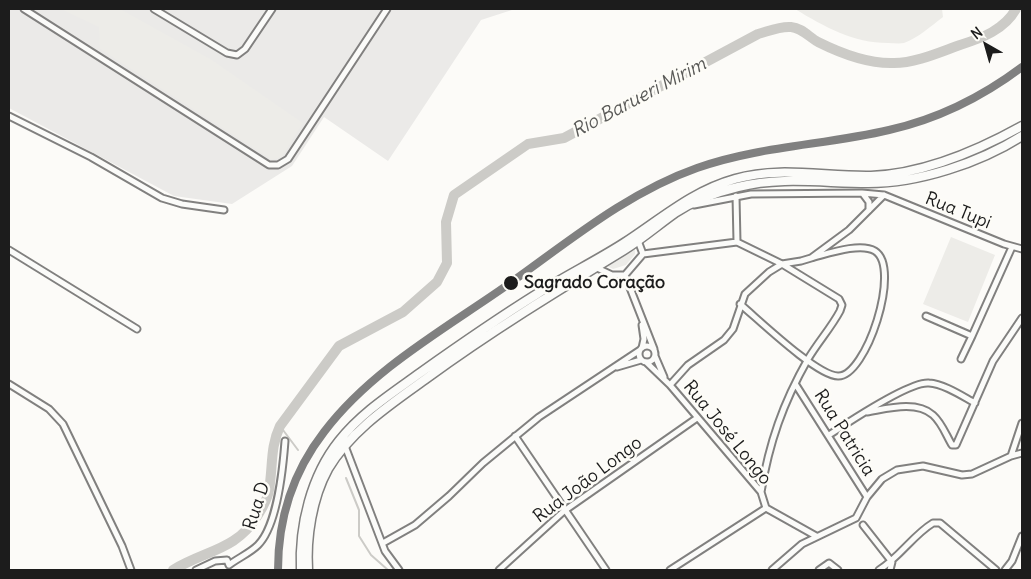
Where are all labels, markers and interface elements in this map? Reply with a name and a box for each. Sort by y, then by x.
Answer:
north arrow [961,20,1011,70]
text: N [967,23,986,43]
water label: Rio Barueri Mirim [568,53,710,143]
street label: Rua Tupi [922,188,994,234]
place label: Sagrado Coração [524,272,665,294]
marker: Sagrado Coração [502,274,520,292]
street label: Rua José Longo [678,376,776,490]
street label: Rua Patricia [809,386,879,480]
street label: Rua João Longo [529,432,647,528]
street label: Rua D [239,479,275,533]

